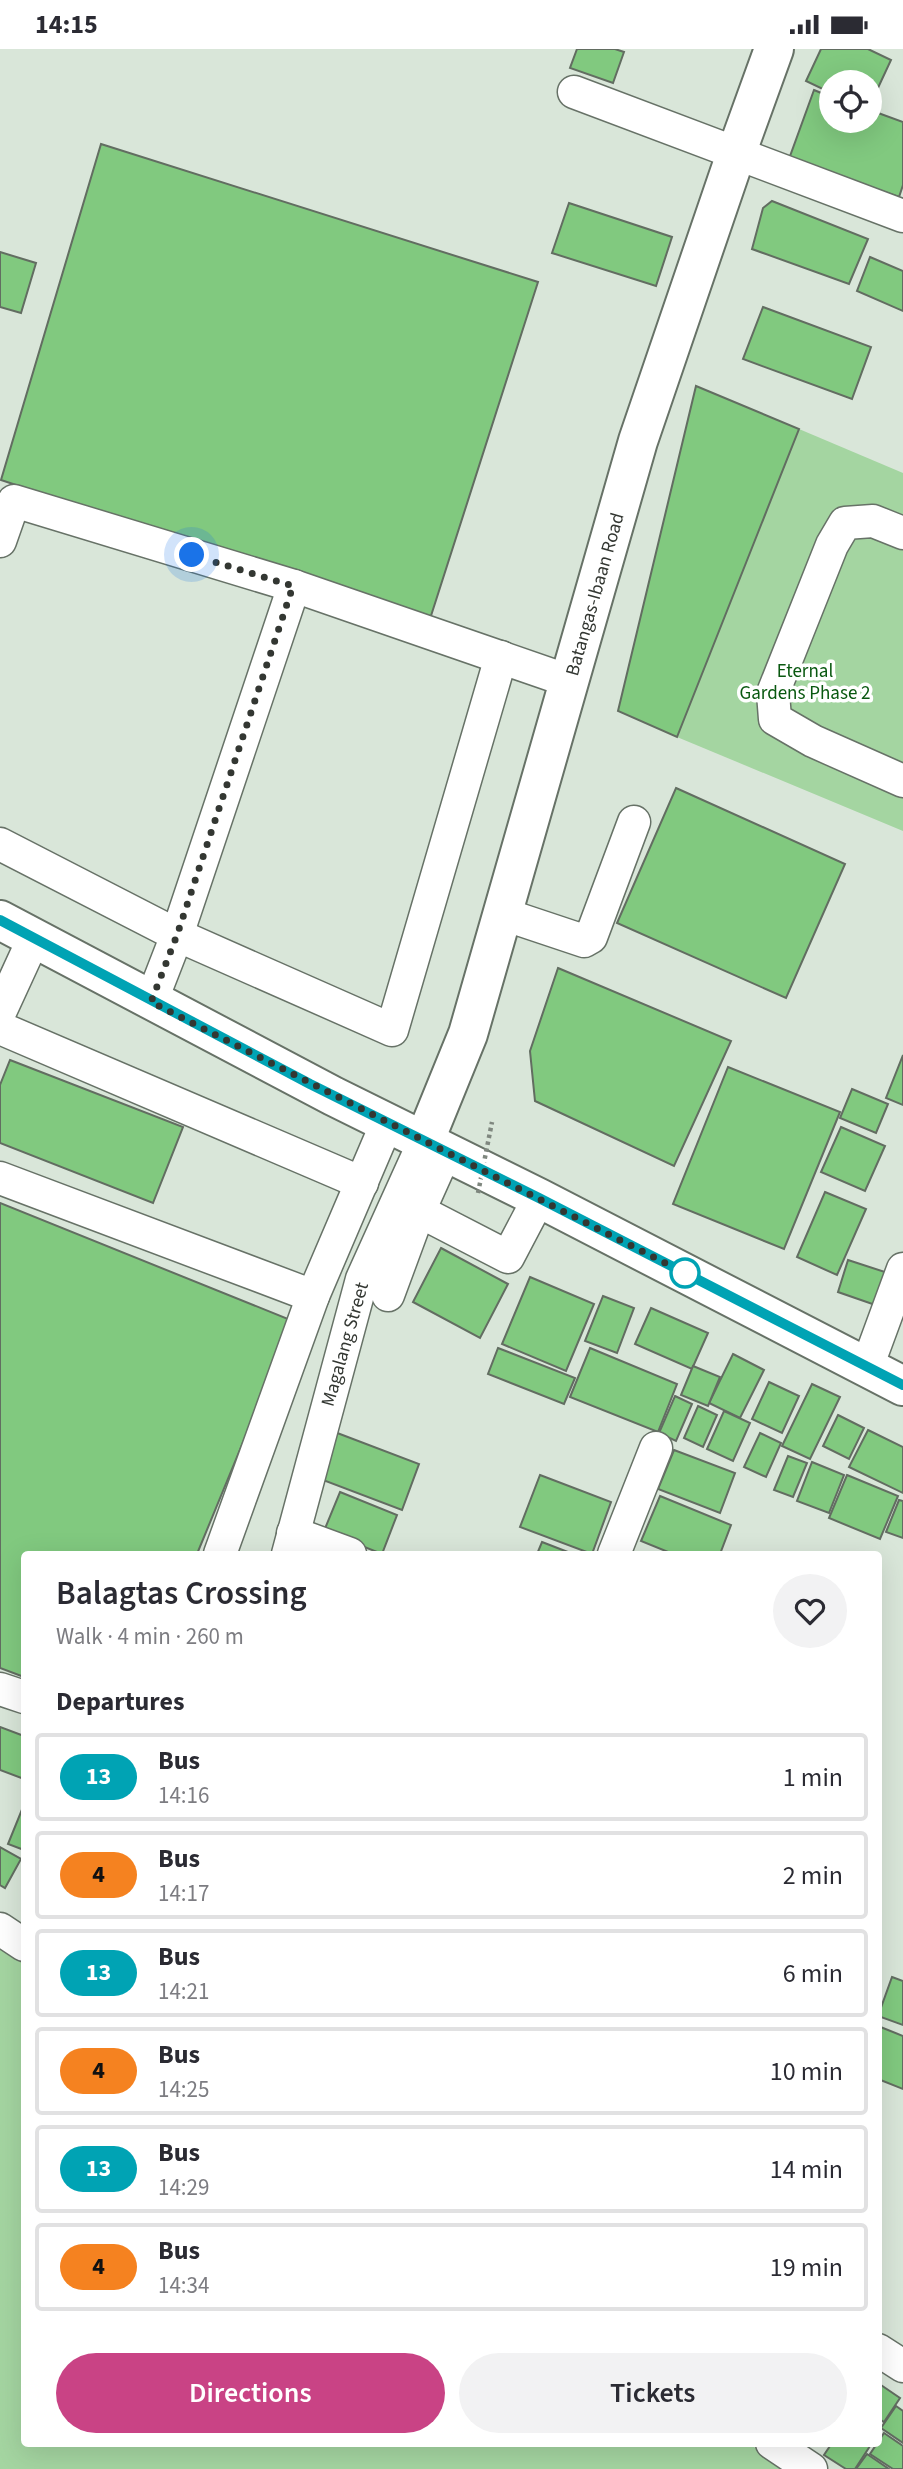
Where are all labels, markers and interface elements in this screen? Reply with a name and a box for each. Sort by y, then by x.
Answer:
text: 14:15 [35,6,98,43]
map controls [819,70,882,133]
button: locate [819,70,882,133]
street label: Batangas-Ibaan Road [559,510,632,679]
your location [174,537,209,572]
park label: Eternal Gardens Phase 2 [739,658,871,707]
unlabelled marker [670,1258,700,1288]
street label: Magalang Street [315,1279,376,1410]
text: Balagtas Crossing [56,1570,307,1617]
button: heart [773,1574,847,1648]
text: Walk · 4 min · 260 m [56,1620,244,1653]
text: Departures [56,1683,184,1720]
text: Bus [158,1742,200,1779]
text: 13 [86,1759,111,1794]
text: 1 min [783,1759,843,1796]
text: 14:16 [158,1779,209,1812]
text: Bus [158,1840,200,1877]
text: 4 [92,1857,105,1892]
text: 2 min [783,1857,843,1894]
text: 14:17 [158,1877,209,1910]
text: Bus [158,1938,200,1975]
text: 13 [86,1955,111,1990]
text: 6 min [783,1955,843,1992]
text: 14:21 [158,1975,209,2008]
text: Bus [158,2036,200,2073]
text: 4 [92,2053,105,2088]
text: 10 min [770,2053,843,2090]
text: 14:25 [158,2073,209,2106]
text: Bus [158,2134,200,2171]
text: 13 [86,2151,111,2186]
text: 14 min [770,2151,843,2188]
text: 14:29 [158,2171,209,2204]
text: Bus [158,2232,200,2269]
text: 4 [92,2249,105,2284]
text: 19 min [770,2249,843,2286]
text: 14:34 [158,2269,209,2302]
button: Directions [56,2353,445,2433]
button: Tickets [459,2353,847,2433]

